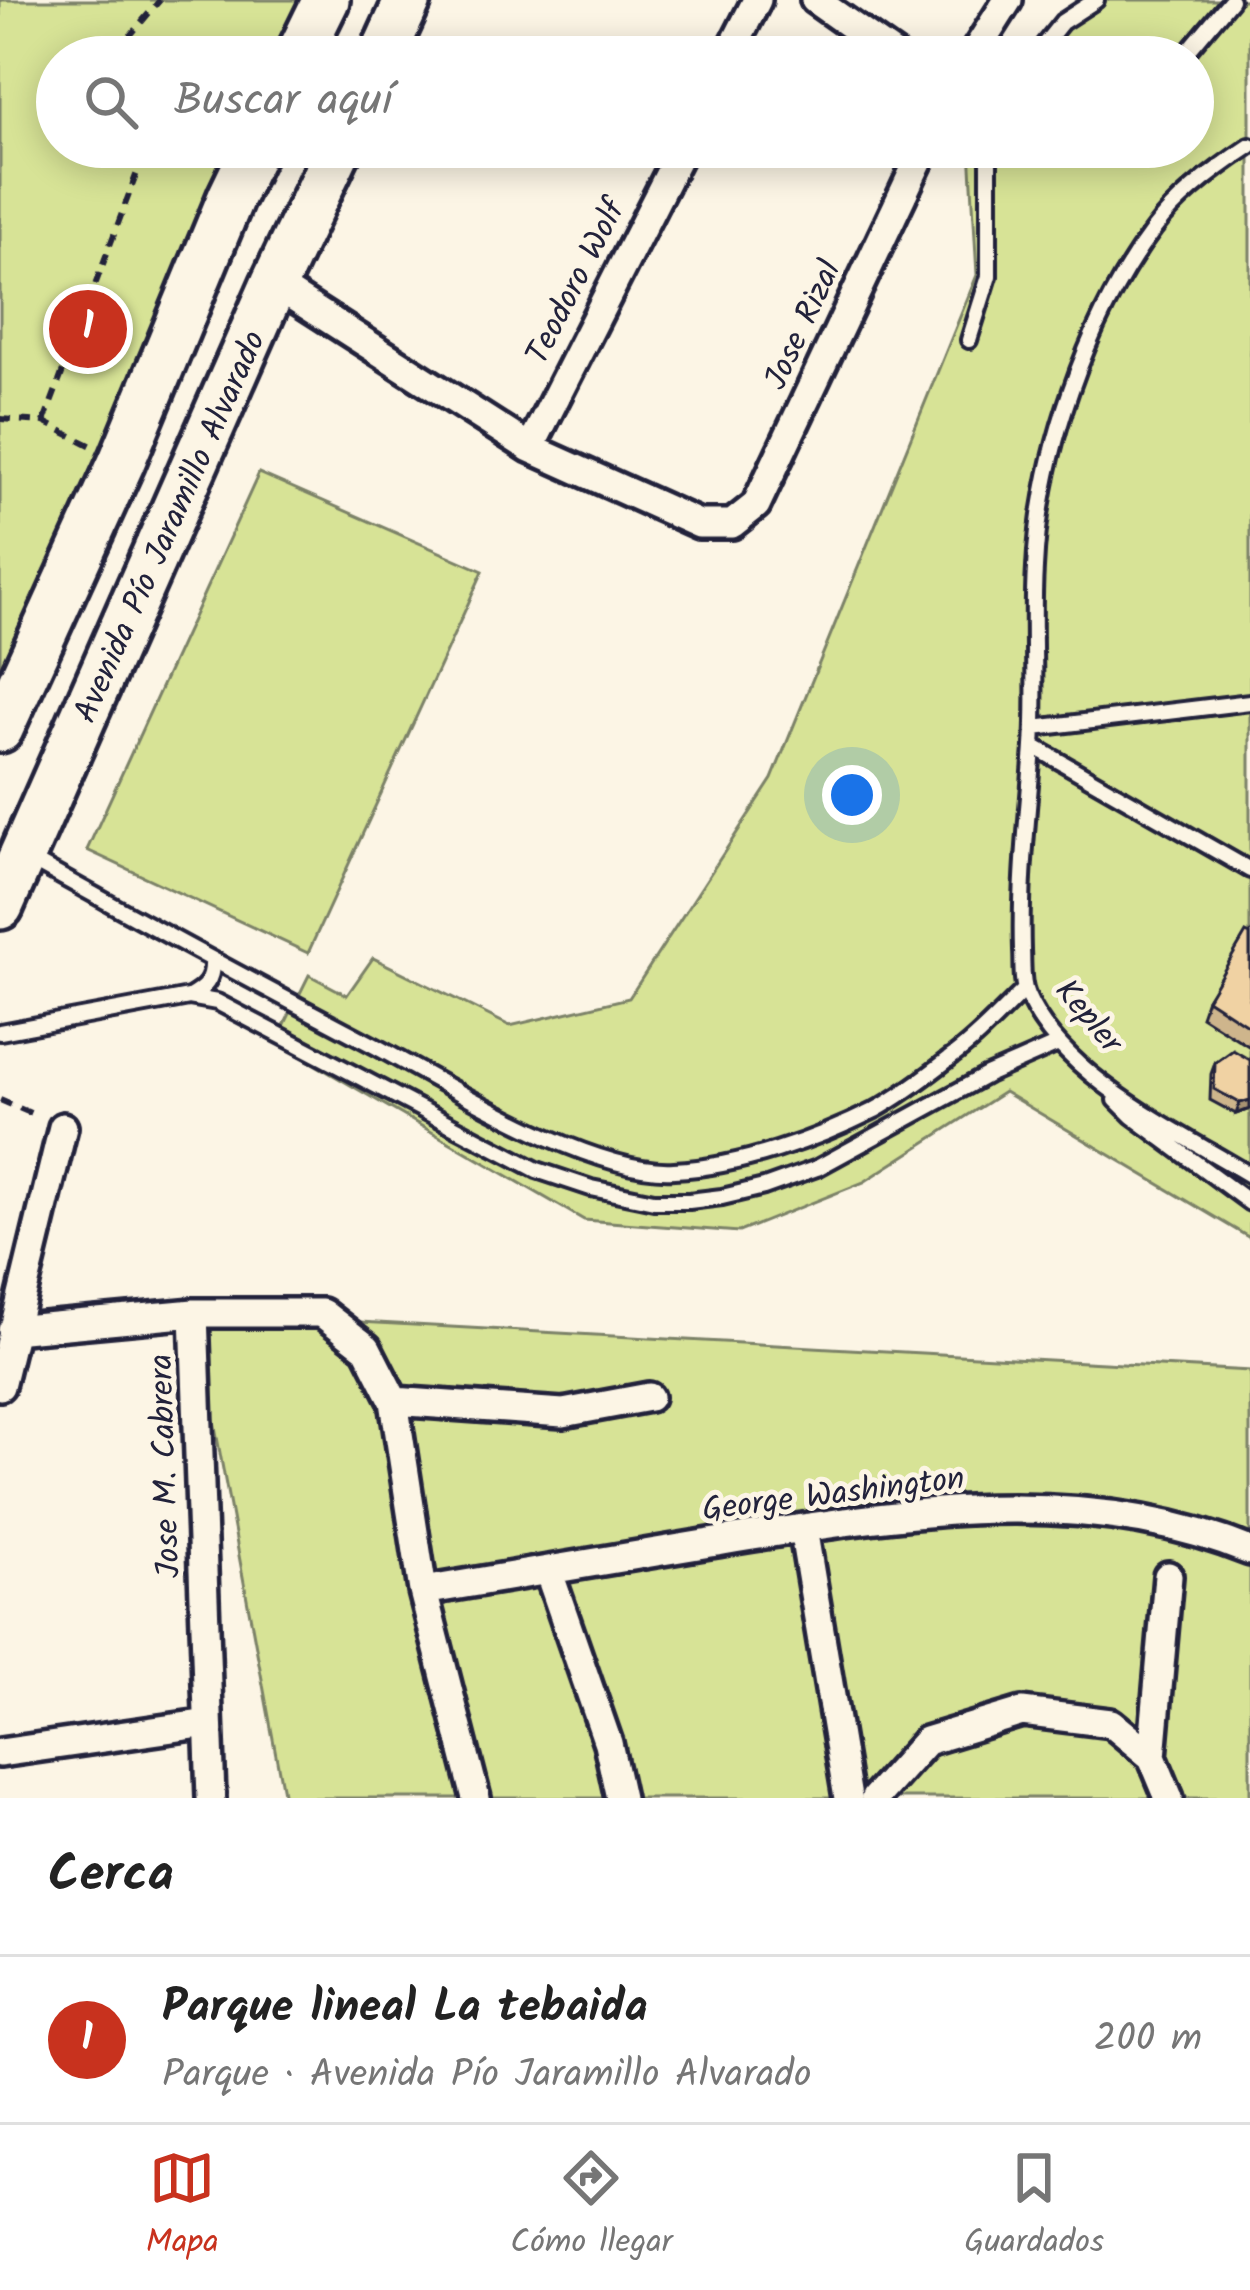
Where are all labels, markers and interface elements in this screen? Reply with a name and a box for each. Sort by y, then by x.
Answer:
search box [36,36,1214,168]
text: Buscar aquí [174,66,392,138]
icon: search [78,69,144,135]
street label: Teodoro Wolf [513,188,643,374]
street label: Jose Rizal [751,252,857,399]
pin: 1 [49,284,127,374]
street label: Avenida Pío Jaramillo Alvarado [61,323,282,732]
your location [822,765,882,825]
street label: Kepler [1040,968,1136,1068]
street label: Jose M. Cabrera [136,1353,197,1579]
street label: George Washington [699,1453,968,1538]
text: Cerca [48,1836,174,1917]
text: Parque lineal La tebaida [162,1973,648,2045]
text: 1 [81,2009,93,2071]
text: 200 m [1094,2009,1202,2071]
text: Parque · Avenida Pío Jaramillo Alvarado [162,2045,811,2107]
tab: Mapa [146,2145,219,2270]
tab: Cómo llegar [510,2145,673,2270]
tab: Guardados [964,2145,1104,2270]

